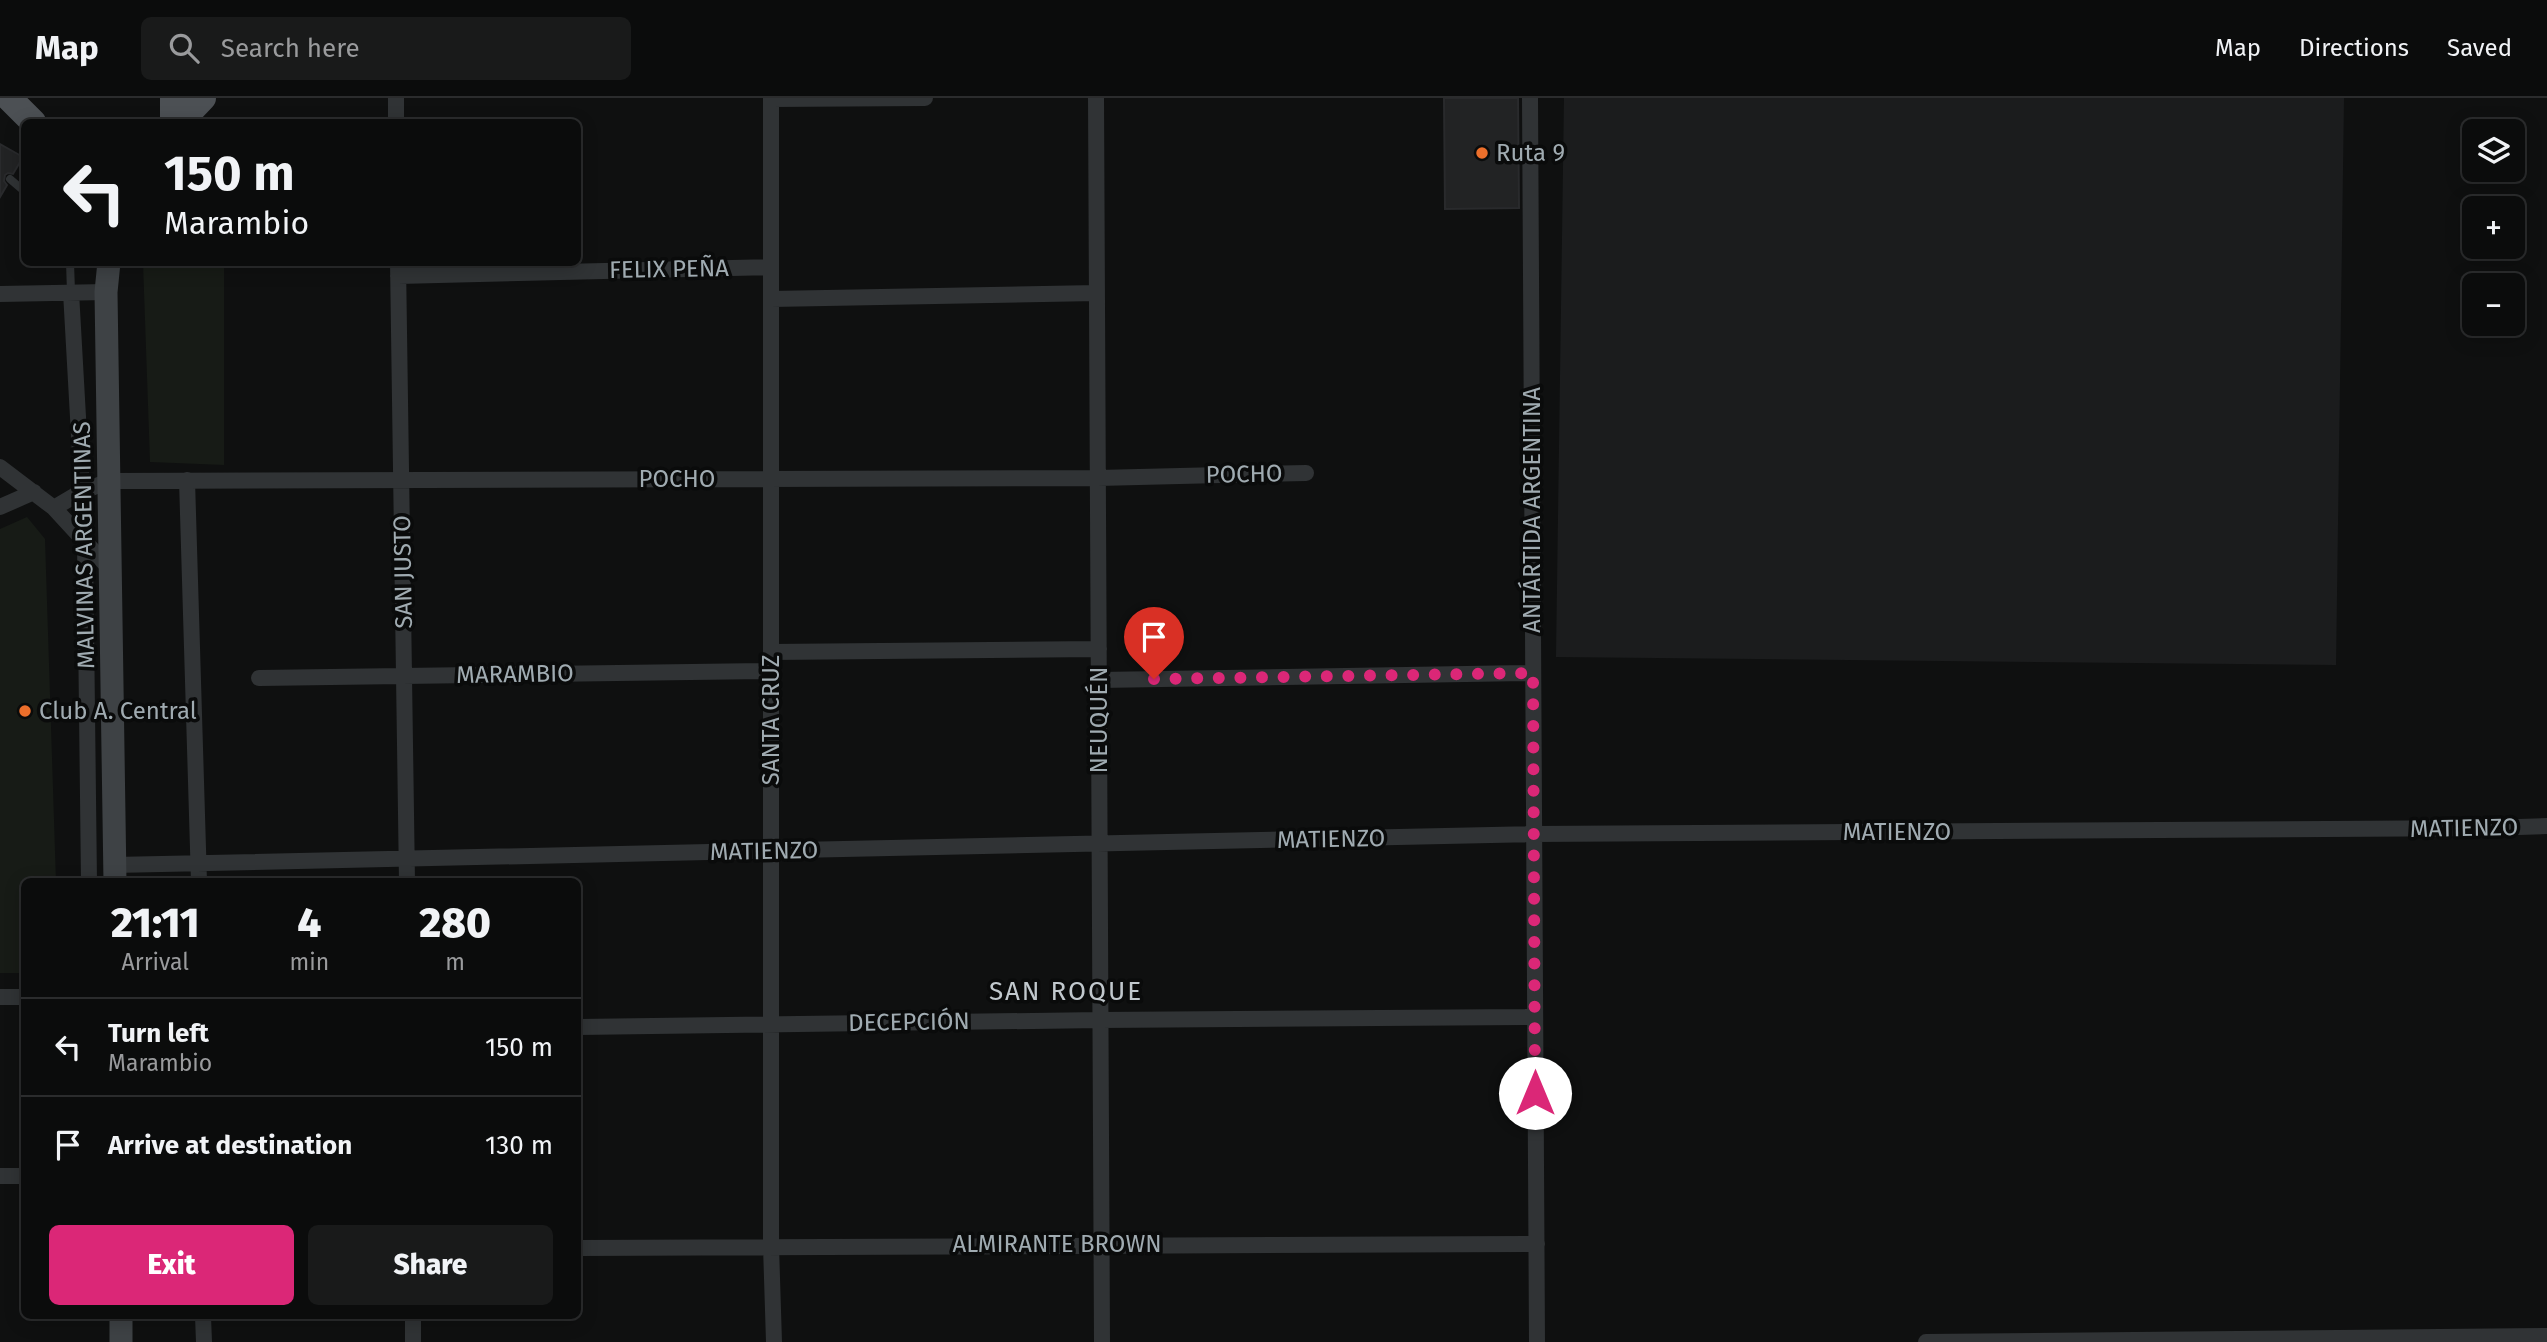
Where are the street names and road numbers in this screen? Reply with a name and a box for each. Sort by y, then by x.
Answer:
street label: FELIX PEÑA [609,254,729,284]
street label: ANTÁRTIDA ARGENTINA [1517,387,1546,633]
street label: MALVINAS ARGENTINAS [68,421,100,669]
street label: POCHO [1205,459,1283,489]
street label: POCHO [639,465,715,493]
street label: SAN JUSTO [388,515,418,629]
street label: SANTA CRUZ [757,655,785,785]
street label: MARAMBIO [456,659,574,689]
street label: NEUQUÉN [1084,667,1113,773]
street label: MATIENZO [2410,813,2518,843]
street label: MATIENZO [1843,818,1951,846]
street label: MATIENZO [1277,824,1385,854]
street label: MATIENZO [710,836,818,866]
street label: DECEPCIÓN [848,1006,970,1037]
street label: ALMIRANTE BROWN [952,1230,1162,1258]

